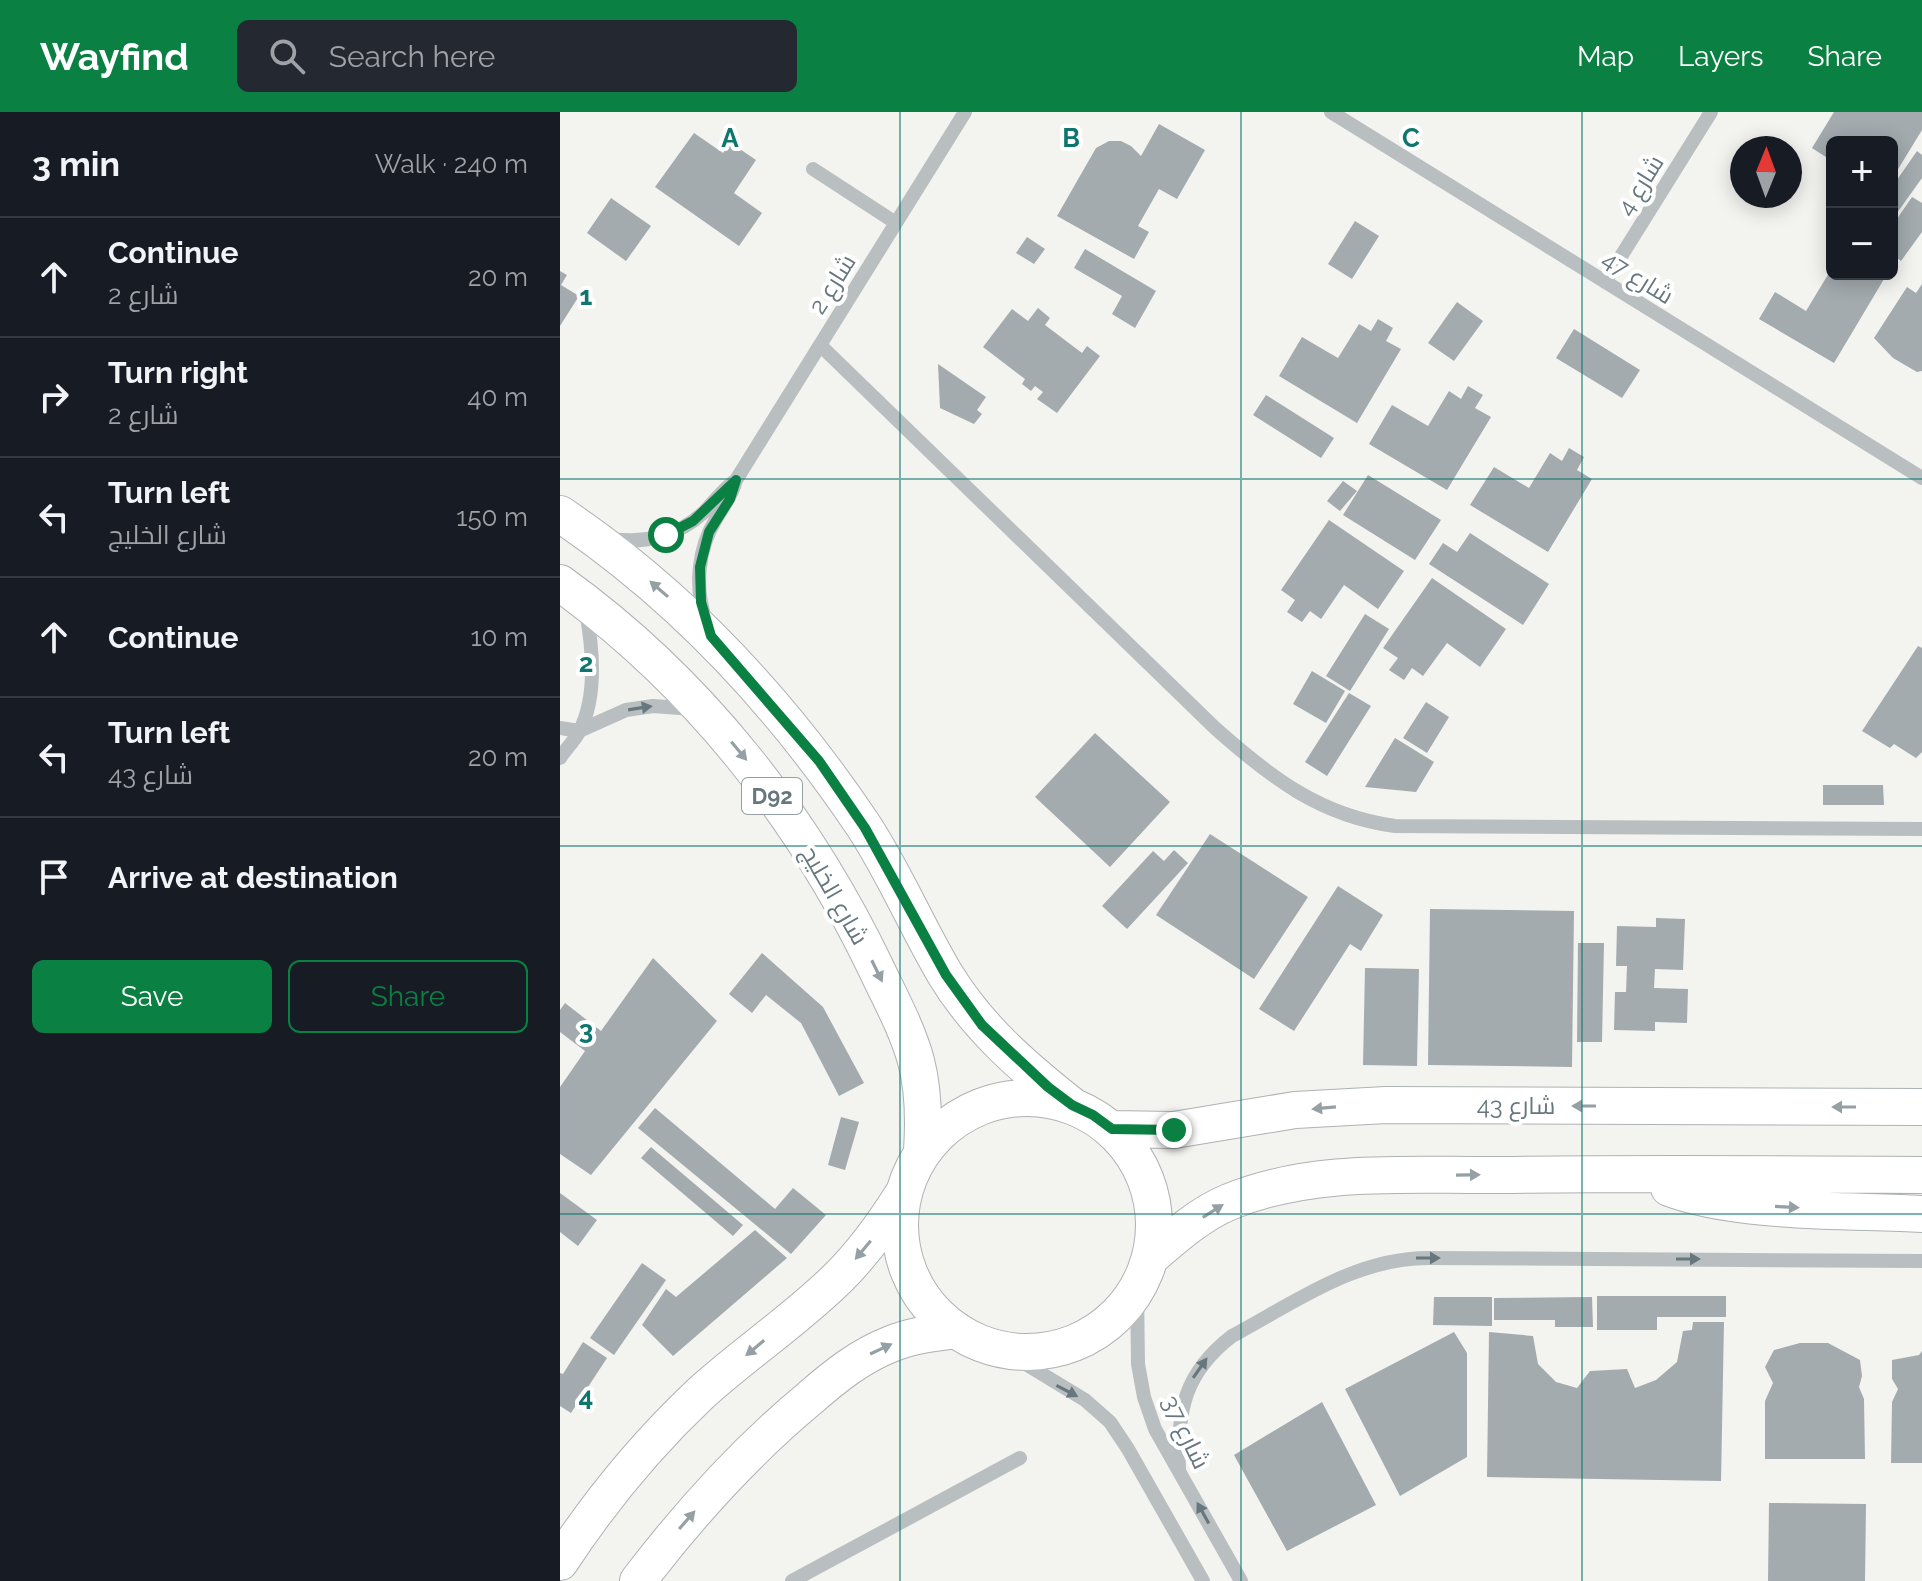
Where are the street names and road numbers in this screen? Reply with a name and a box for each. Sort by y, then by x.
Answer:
street label: شارع 4 [1610,149,1671,222]
street label: شارع 47 [1596,244,1679,312]
street label: شارع 2 [802,249,863,320]
road number: D92 [742,778,802,814]
street label: شارع الخليج [793,840,875,951]
street label: شارع 43 [1477,1091,1555,1122]
street label: شارع 37 [1154,1391,1216,1474]

